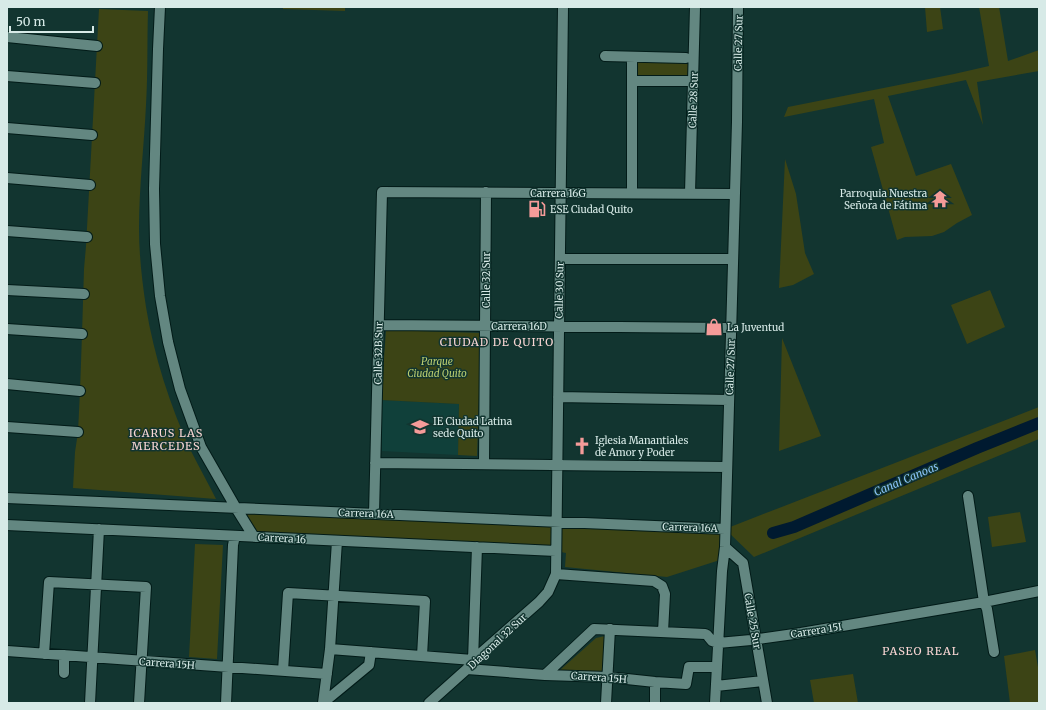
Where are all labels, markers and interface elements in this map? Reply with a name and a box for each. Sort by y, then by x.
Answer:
scale bar [10,8,93,34]
text: 50 m [16,14,45,29]
street label: Calle 27 Sur [732,14,745,71]
street label: Calle 28 Sur [686,71,701,128]
street label: Carrera 16G [530,187,587,200]
place label: Parroquia Nuestra Señora de Fátima [840,187,928,212]
temple icon: Parroquia Nuestra Señora de Fátima [930,189,950,209]
fuel station icon: ESE Ciudad Quito [527,199,547,219]
place label: ESE Ciudad Quito [550,203,633,216]
street label: Calle 32 Sur [480,251,493,308]
street label: Calle 30 Sur [553,261,567,319]
shop icon: La Juventud [704,317,724,337]
street label: Carrera 16D [491,320,547,333]
street label: Calle 32B Sur [371,321,386,384]
place label: La Juventud [727,321,784,334]
district label: CIUDAD DE QUITO [440,335,554,349]
street label: Calle 27 Sur [723,338,738,395]
park label: Parque Ciudad Quito [407,355,467,380]
place label: IE Ciudad Latina sede Quito [433,415,513,440]
school or university icon: IE Ciudad Latina sede Quito [410,417,430,437]
district label: ICARUS LAS MERCEDES [129,426,203,453]
place label: Iglesia Manantiales de Amor y Poder [595,434,688,459]
church icon: Iglesia Manantiales de Amor y Poder [572,436,592,456]
water label: Canal Canoas [872,459,941,499]
street label: Carrera 16A [338,506,395,521]
street label: Carrera 16A [662,520,719,535]
street label: Carrera 16 [258,531,306,546]
street label: Calle 25 Sur [741,592,764,650]
street label: Diagonal 32 Sur [465,610,530,672]
street label: Carrera 15I [790,620,843,641]
district label: PASEO REAL [882,644,960,658]
street label: Carrera 15H [139,655,195,672]
street label: Carrera 15H [571,669,627,686]

